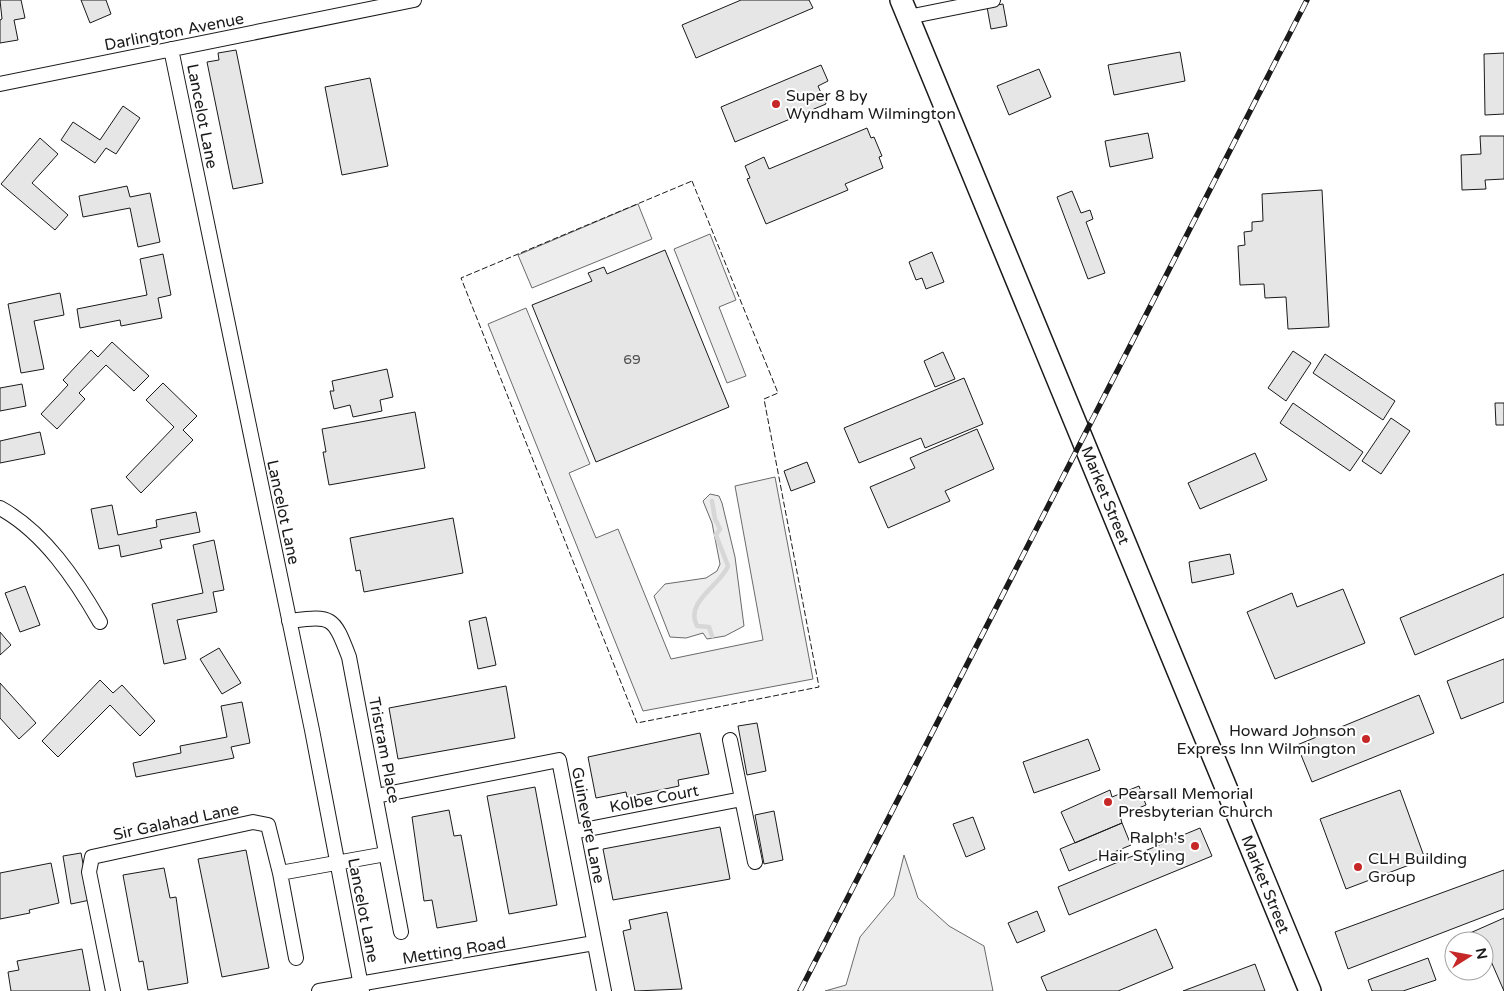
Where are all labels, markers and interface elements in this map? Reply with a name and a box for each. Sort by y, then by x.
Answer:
street label: Darlington Avenue [103,9,246,55]
street label: Lancelot Lane [182,62,222,170]
place label: Super 8 by Wyndham Wilmington [786,86,956,124]
marker: Super 8 by Wyndham Wilmington [770,98,782,110]
house number: 69 [623,351,641,368]
street label: Market Street [1076,443,1134,547]
street label: Lancelot Lane [262,458,304,566]
street label: Tristram Place [364,695,404,805]
place label: Howard Johnson Express Inn Wilmington [1177,721,1356,759]
marker: Howard Johnson Express Inn Wilmington [1360,733,1372,745]
street label: Guinevere Lane [567,765,609,885]
street label: Kolbe Court [608,781,700,817]
place label: Pearsall Memorial Presbyterian Church [1118,784,1273,822]
marker: Pearsall Memorial Presbyterian Church [1102,796,1114,808]
street label: Sir Galahad Lane [111,799,241,845]
place label: Ralph's Hair Styling [1098,828,1185,866]
street label: Market Street [1236,832,1294,936]
marker: Ralph's Hair Styling [1189,840,1201,852]
place label: CLH Building Group [1368,849,1467,887]
street label: Lancelot Lane [343,856,383,964]
marker: CLH Building Group [1352,861,1364,873]
north arrow [1444,931,1494,981]
street label: Metting Road [401,933,507,969]
text: N [1472,946,1491,961]

